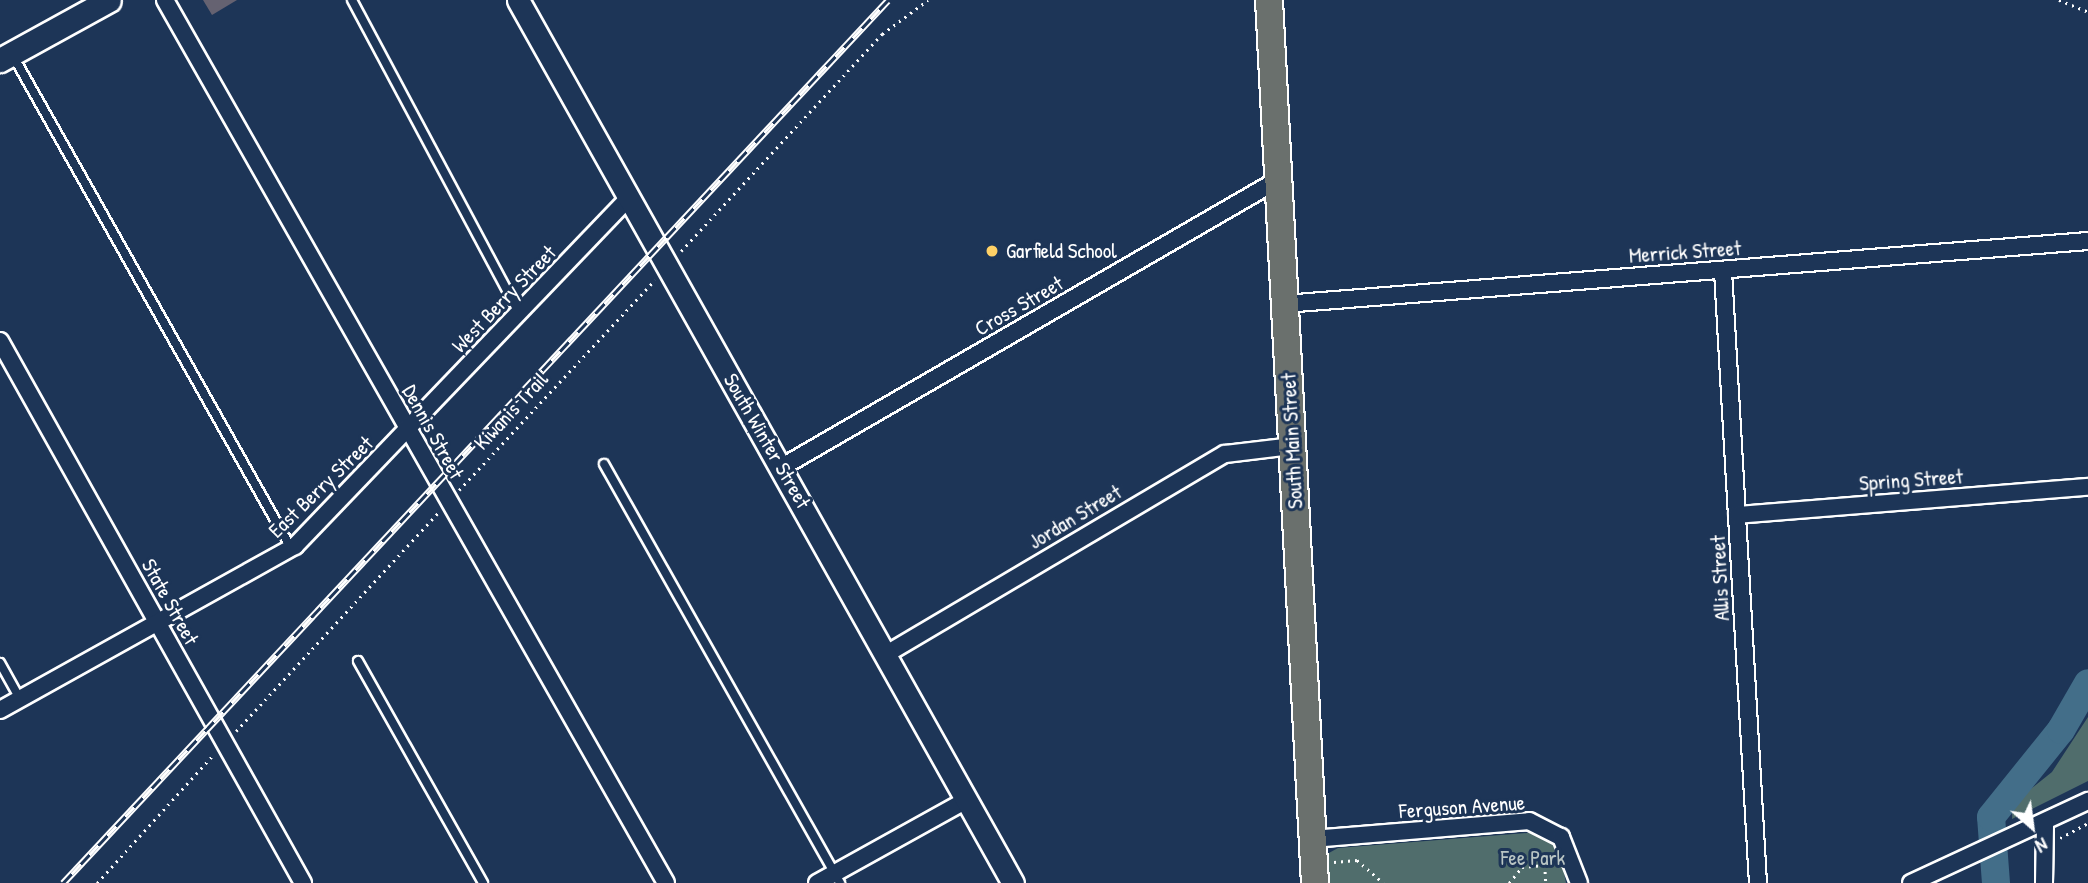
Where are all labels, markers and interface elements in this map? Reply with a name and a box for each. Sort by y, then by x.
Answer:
street label: Merrick Street [1628,236,1742,268]
place label: Garfield School [1006,238,1117,264]
street label: West Berry Street [447,240,561,358]
marker: Garfield School [984,243,1000,259]
street label: Cross Street [970,271,1068,341]
street label: Kiwanis Trail [469,367,553,455]
street label: South Winter Street [718,369,816,513]
street label: South Main Street [1276,372,1308,510]
street label: Dennis Street [397,380,469,484]
street label: East Berry Street [264,431,378,543]
street label: Spring Street [1858,464,1964,496]
street label: Jordan Street [1024,479,1126,555]
street label: Allis Street [1705,534,1735,622]
street label: State Street [136,555,204,649]
street label: Ferguson Avenue [1398,790,1526,824]
north arrow [1997,792,2067,862]
text: N [2031,832,2052,859]
park label: Fee Park [1501,845,1565,871]

